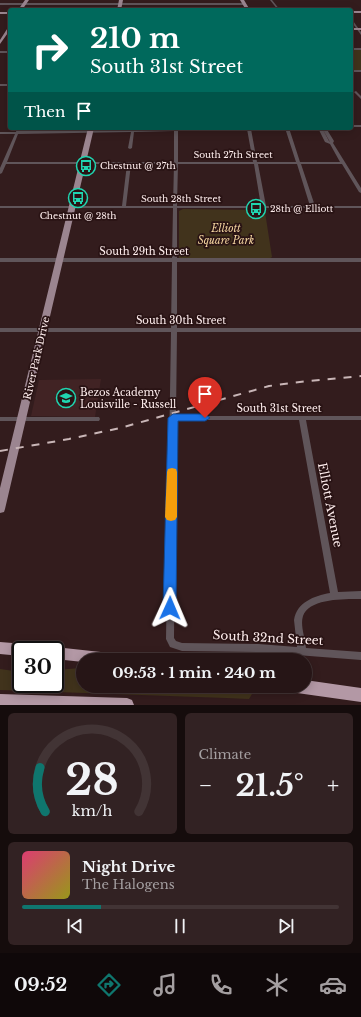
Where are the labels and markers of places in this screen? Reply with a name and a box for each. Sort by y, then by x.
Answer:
bus stop icon: Chestnut @ 27th [75,155,97,177]
place label: Chestnut @ 27th [100,160,176,171]
bus stop icon: Chestnut @ 28th [67,187,89,209]
bus stop icon: 28th @ Elliott [245,198,267,220]
place label: 28th @ Elliott [270,203,334,214]
place label: Chestnut @ 28th [40,210,116,221]
pin [188,377,222,418]
place label: Bezos Academy Louisville - Russell [80,386,176,411]
school or university icon: Bezos Academy Louisville - Russell [55,387,77,409]

